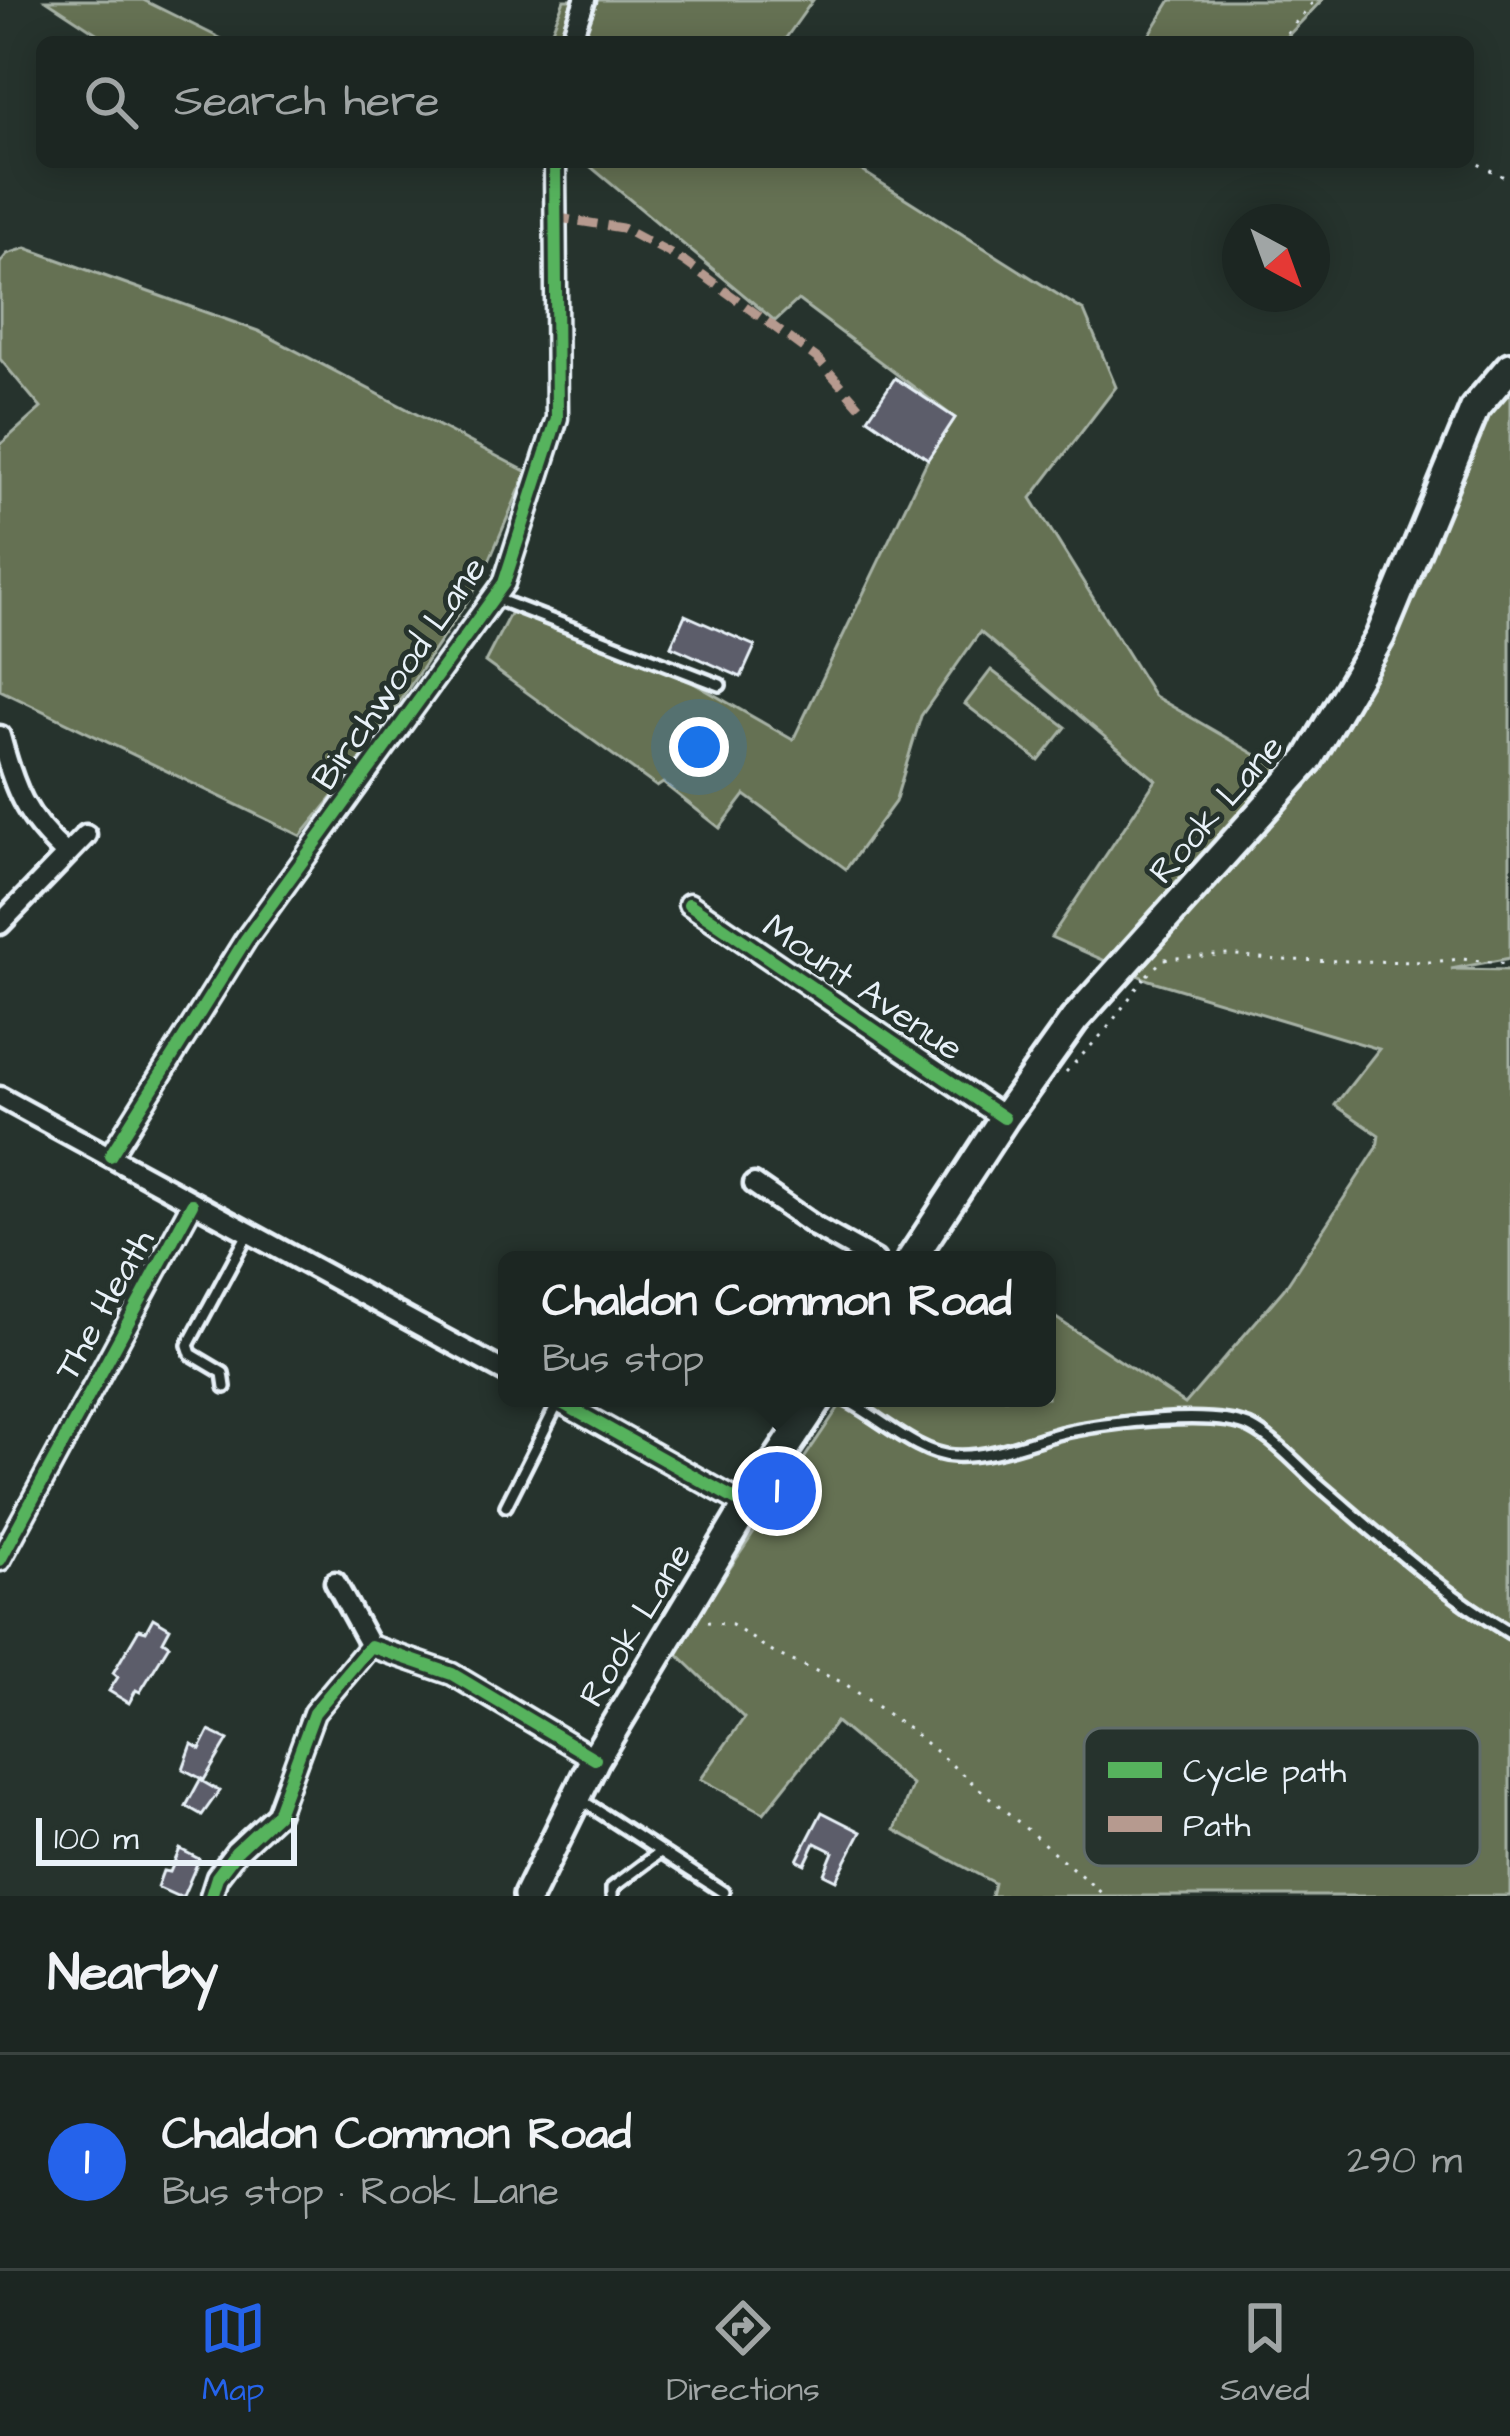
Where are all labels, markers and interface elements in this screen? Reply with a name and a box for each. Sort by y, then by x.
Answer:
search box [36,36,1474,168]
icon: search [78,69,144,135]
text: Search here [174,71,440,133]
north arrow [1222,204,1330,312]
street label: Birchwood Lane [300,546,500,801]
your location [669,717,729,777]
street label: Rook Lane [1137,724,1296,896]
street label: Mount Avenue [752,902,973,1074]
street label: The Heath [43,1220,168,1390]
popup [498,1251,1056,1407]
text: Chaldon Common Road [542,1271,1012,1333]
text: Bus stop [542,1333,704,1387]
pin: 1 [738,1446,816,1536]
street label: Rook Lane [567,1534,705,1717]
legend [1084,1728,1480,1866]
text: Cycle path [1183,1749,1347,1796]
text: Path [1183,1803,1251,1849]
scale bar [36,1812,297,1865]
text: 100 m [54,1816,139,1862]
text: Nearby [48,1939,218,2010]
text: Chaldon Common Road [162,2104,631,2166]
text: 1 [85,2135,90,2189]
text: 290 m [1347,2135,1462,2189]
text: Bus stop · Rook Lane [162,2166,559,2220]
tab: Map [200,2295,266,2413]
tab: Directions [666,2295,820,2413]
tab: Saved [1220,2295,1310,2413]

